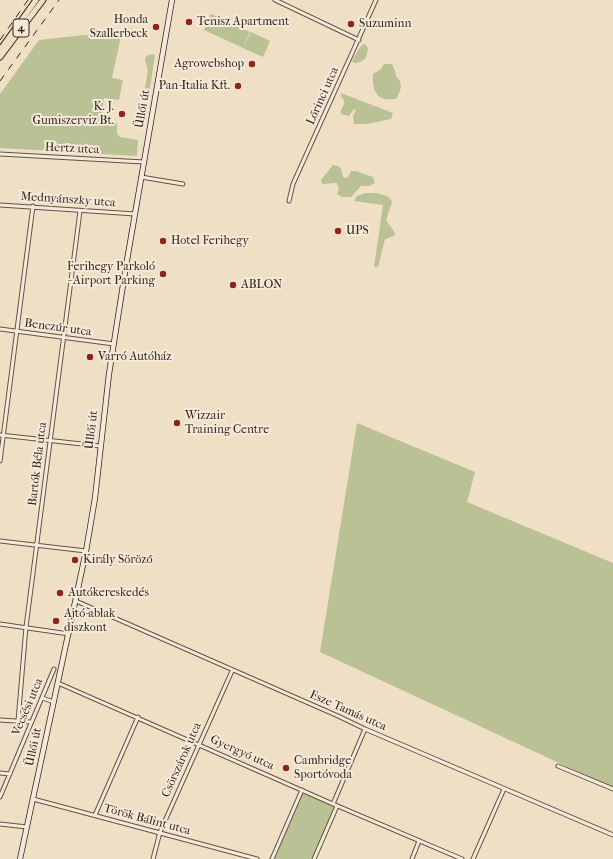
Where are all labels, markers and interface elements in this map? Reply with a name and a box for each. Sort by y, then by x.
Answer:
place label: Honda Szallerbeck [90,13,148,41]
place label: Tenisz Apartment [197,15,289,29]
marker: Tenisz Apartment [184,17,194,27]
place label: Suzuminn [359,17,412,31]
road number: 4 [13,19,29,37]
marker: Suzuminn [346,19,356,29]
marker: Honda Szallerbeck [151,22,161,32]
place label: Agrowebshop [174,57,244,71]
marker: Agrowebshop [247,59,257,69]
street label: Lőrinci utca [304,65,342,127]
place label: Pan-Italia Kft. [159,79,230,93]
marker: Pan-Italia Kft. [233,81,243,91]
street label: Üllői út [133,89,153,129]
place label: K. J. Gumiszerviz Bt. [33,100,114,128]
marker: K. J. Gumiszerviz Bt. [117,109,127,119]
street label: Hertz utca [44,140,100,158]
street label: Mednyánszky utca [20,189,116,211]
place label: UPS [346,224,369,238]
marker: UPS [333,226,343,236]
place label: Hotel Ferihegy [171,234,249,248]
marker: Hotel Ferihegy [158,236,168,246]
place label: Ferihegy Parkoló - Airport Parking [67,260,155,288]
marker: Ferihegy Parkoló - Airport Parking [158,269,168,279]
place label: ABLON [241,278,282,292]
marker: ABLON [228,280,238,290]
street label: Benczúr utca [24,316,92,340]
place label: Varró Autóház [98,350,172,364]
marker: Varró Autóház [85,352,95,362]
place label: Wizzair Training Centre [185,409,269,437]
street label: Üllői út [82,410,102,450]
marker: Wizzair Training Centre [172,418,182,428]
street label: Bartók Béla utca [26,421,50,507]
place label: Király Söröző [83,553,153,567]
marker: Király Söröző [70,555,80,565]
place label: Autókereskedés [68,586,149,600]
marker: Autókereskedés [55,588,65,598]
place label: Ajtó-ablak diszkont [64,607,115,635]
marker: Ajtó-ablak diszkont [51,616,61,626]
street label: Vecsési utca [9,676,47,738]
street label: Esze Tamás utca [307,688,389,734]
street label: Csörszárok utca [159,720,205,800]
street label: Üllői út [23,726,45,768]
street label: Gyergyó utca [208,732,276,774]
place label: Cambridge Sportóvoda [294,754,352,782]
marker: Cambridge Sportóvoda [281,763,291,773]
street label: Török Bálint utca [102,801,192,839]

